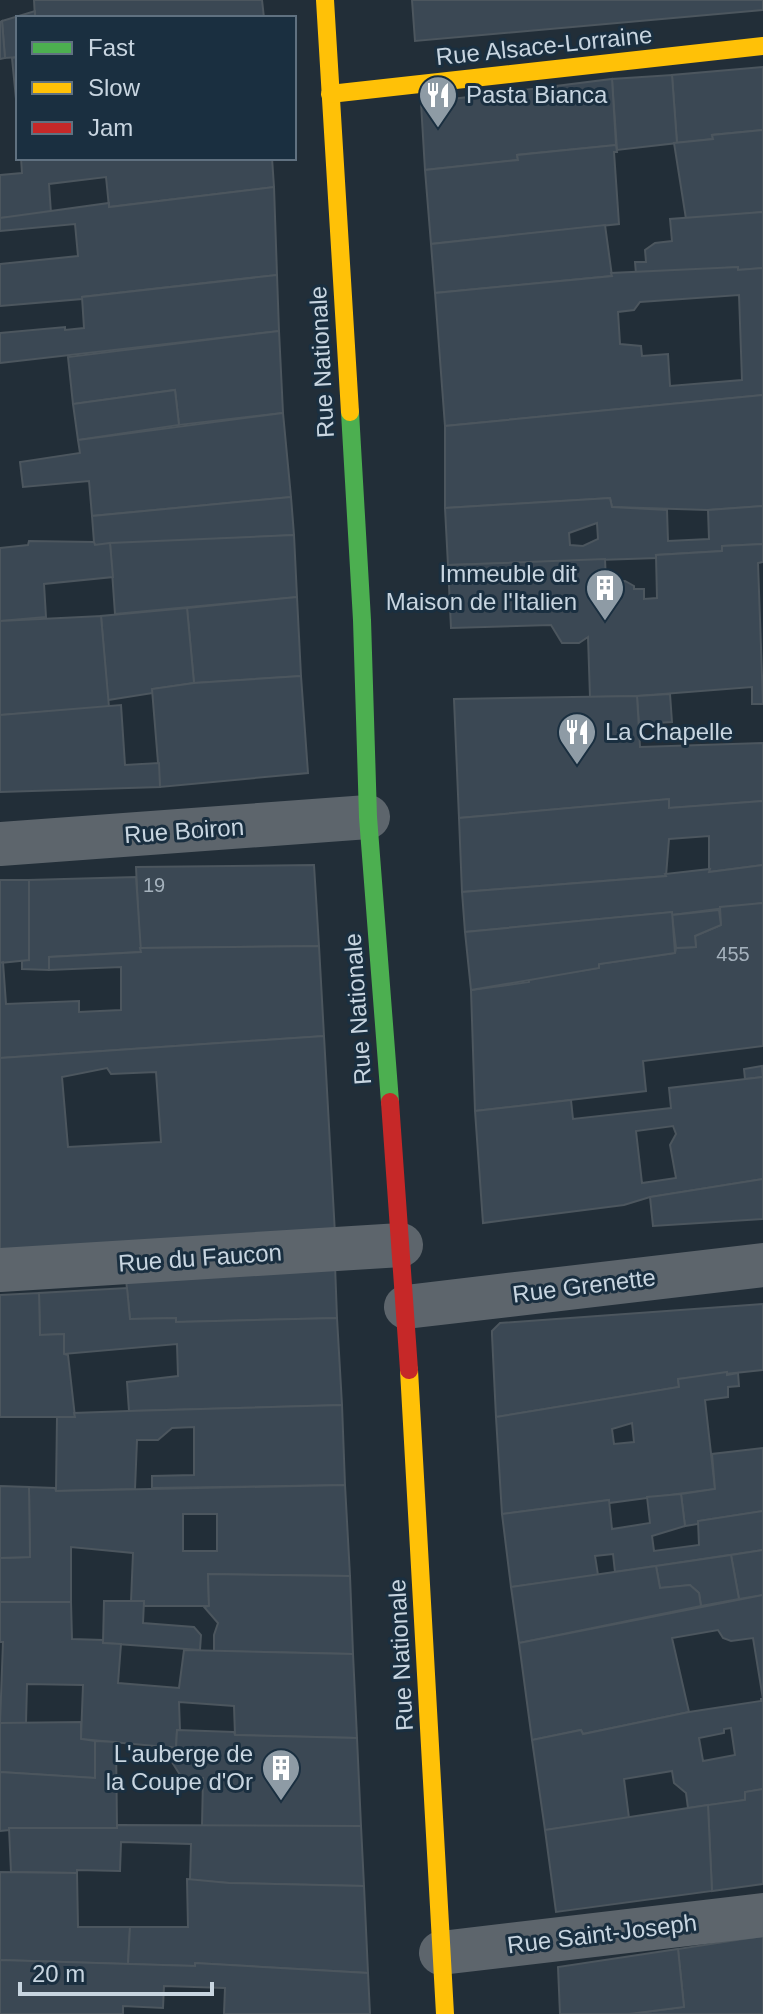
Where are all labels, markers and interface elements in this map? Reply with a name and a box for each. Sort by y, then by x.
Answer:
legend [16,16,296,160]
street label: Rue Alsace-Lorraine [434,21,653,70]
text: Fast [88,34,135,61]
text: Slow [88,74,141,101]
restaurant icon: Pasta Bianca [417,74,459,129]
place label: Pasta Bianca [466,81,608,108]
text: Jam [88,114,133,141]
street label: Rue Nationale [304,285,339,439]
place label: Immeuble dit Maison de l'Italien [386,560,577,615]
building icon: Immeuble dit Maison de l'Italien [584,567,626,622]
restaurant icon: La Chapelle [556,711,598,766]
place label: La Chapelle [605,718,733,745]
street label: Rue Boiron [123,813,245,848]
house number: 19 [143,874,165,896]
street label: Rue Nationale [339,932,376,1086]
house number: 455 [716,943,750,965]
street label: Rue du Faucon [117,1238,283,1277]
street label: Rue Grenette [511,1263,657,1308]
street label: Rue Nationale [383,1578,418,1732]
place label: L'auberge de la Coupe d'Or [106,1740,253,1795]
building icon: L'auberge de la Coupe d'Or [260,1747,302,1802]
street label: Rue Saint-Joseph [506,1908,698,1959]
scale bar [20,1946,212,1996]
text: 20 m [32,1960,85,1987]

